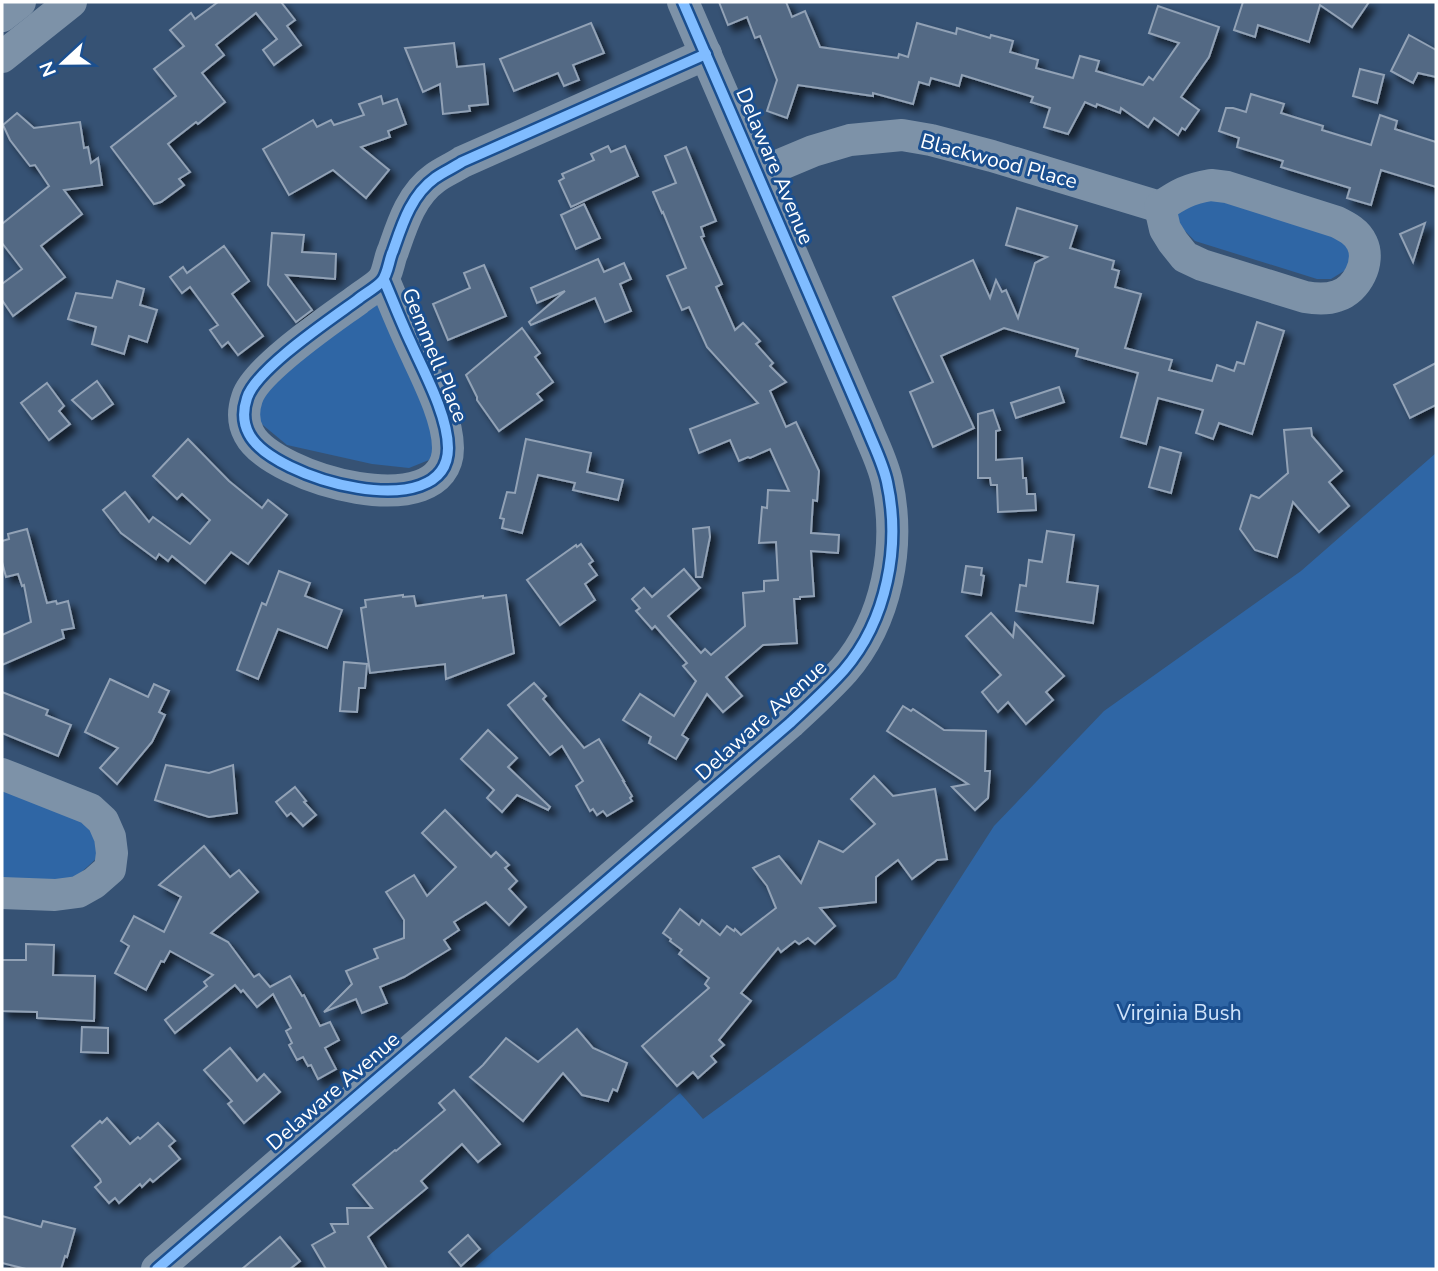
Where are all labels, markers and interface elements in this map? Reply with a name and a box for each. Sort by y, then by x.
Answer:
north arrow [28,28,98,98]
text: N [33,58,63,80]
street label: Delaware Avenue [729,83,821,249]
street label: Blackwood Place [917,127,1081,195]
street label: Gemmell Place [395,284,475,426]
street label: Delaware Avenue [689,653,833,787]
park label: Virginia Bush [1115,999,1242,1027]
street label: Delaware Avenue [260,1025,406,1157]

